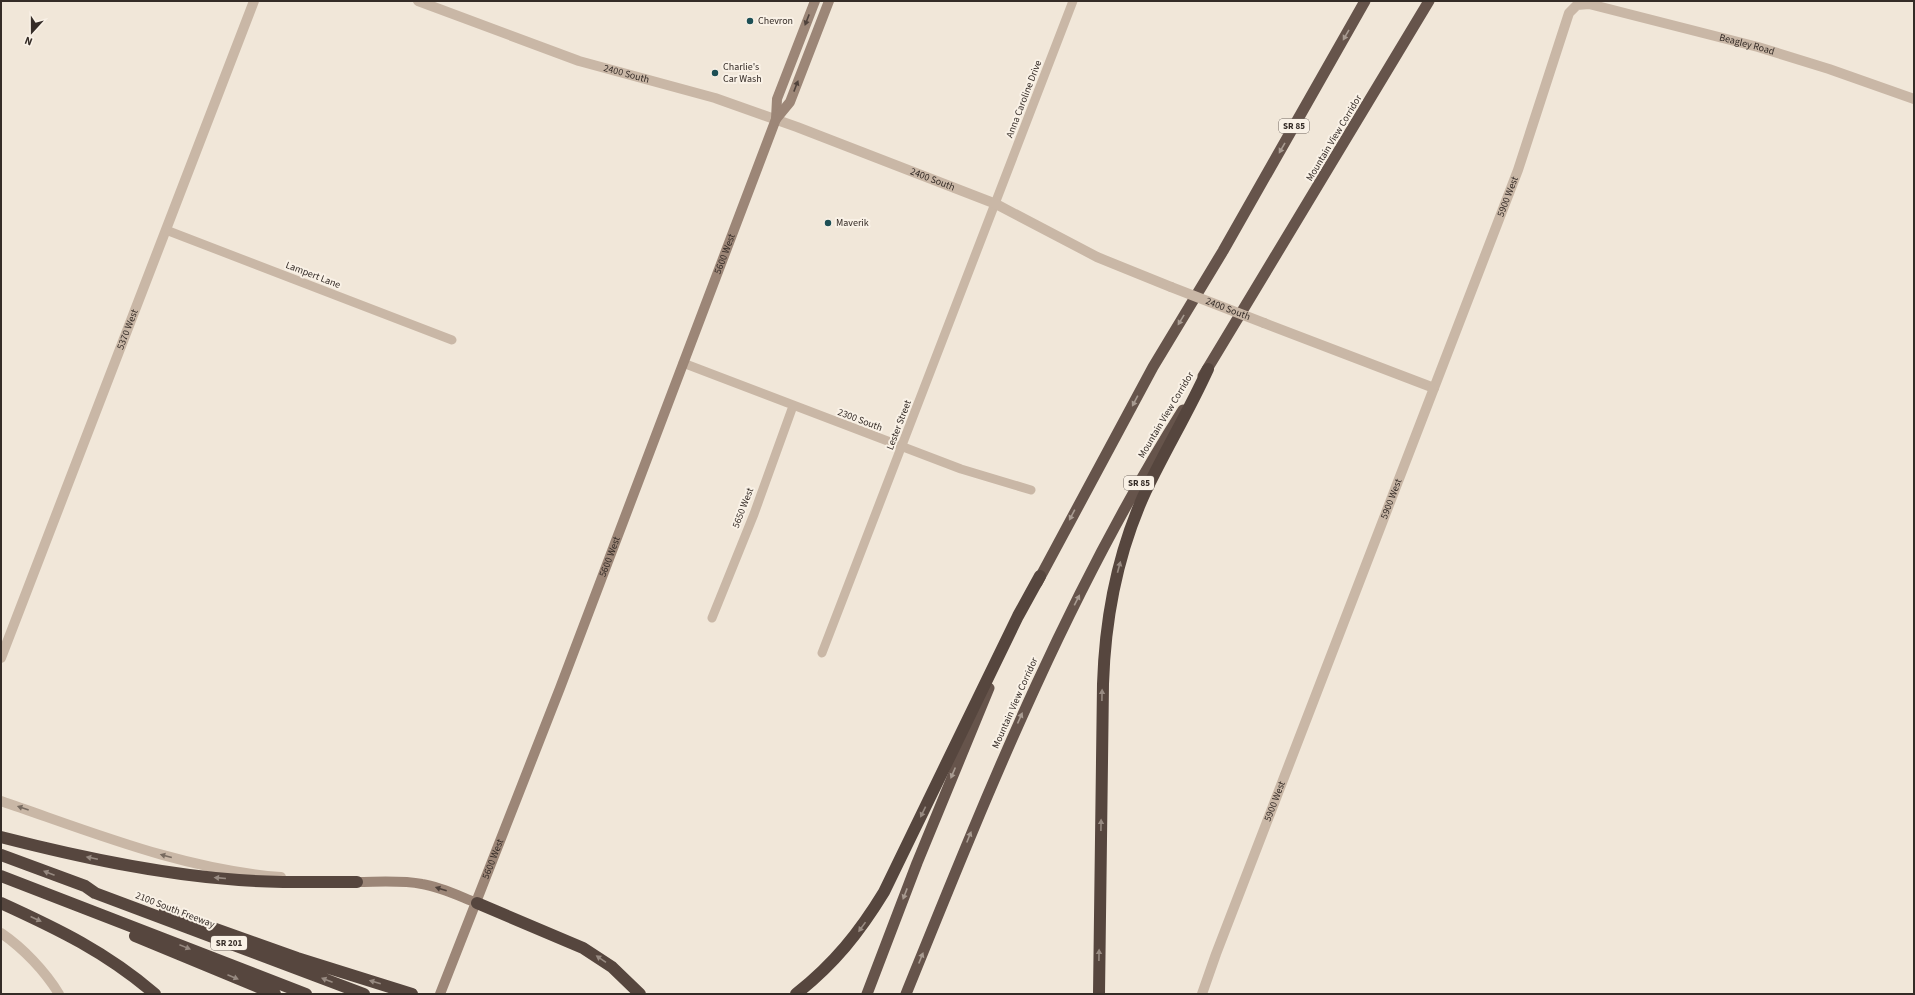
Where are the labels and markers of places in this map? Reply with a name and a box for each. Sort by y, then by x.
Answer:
place label: Chevron [758,14,793,28]
marker: Chevron [745,16,755,26]
place label: Charlie's Car Wash [723,60,762,86]
marker: Charlie's Car Wash [710,68,720,78]
place label: Maverik [836,216,869,230]
marker: Maverik [823,218,833,228]

